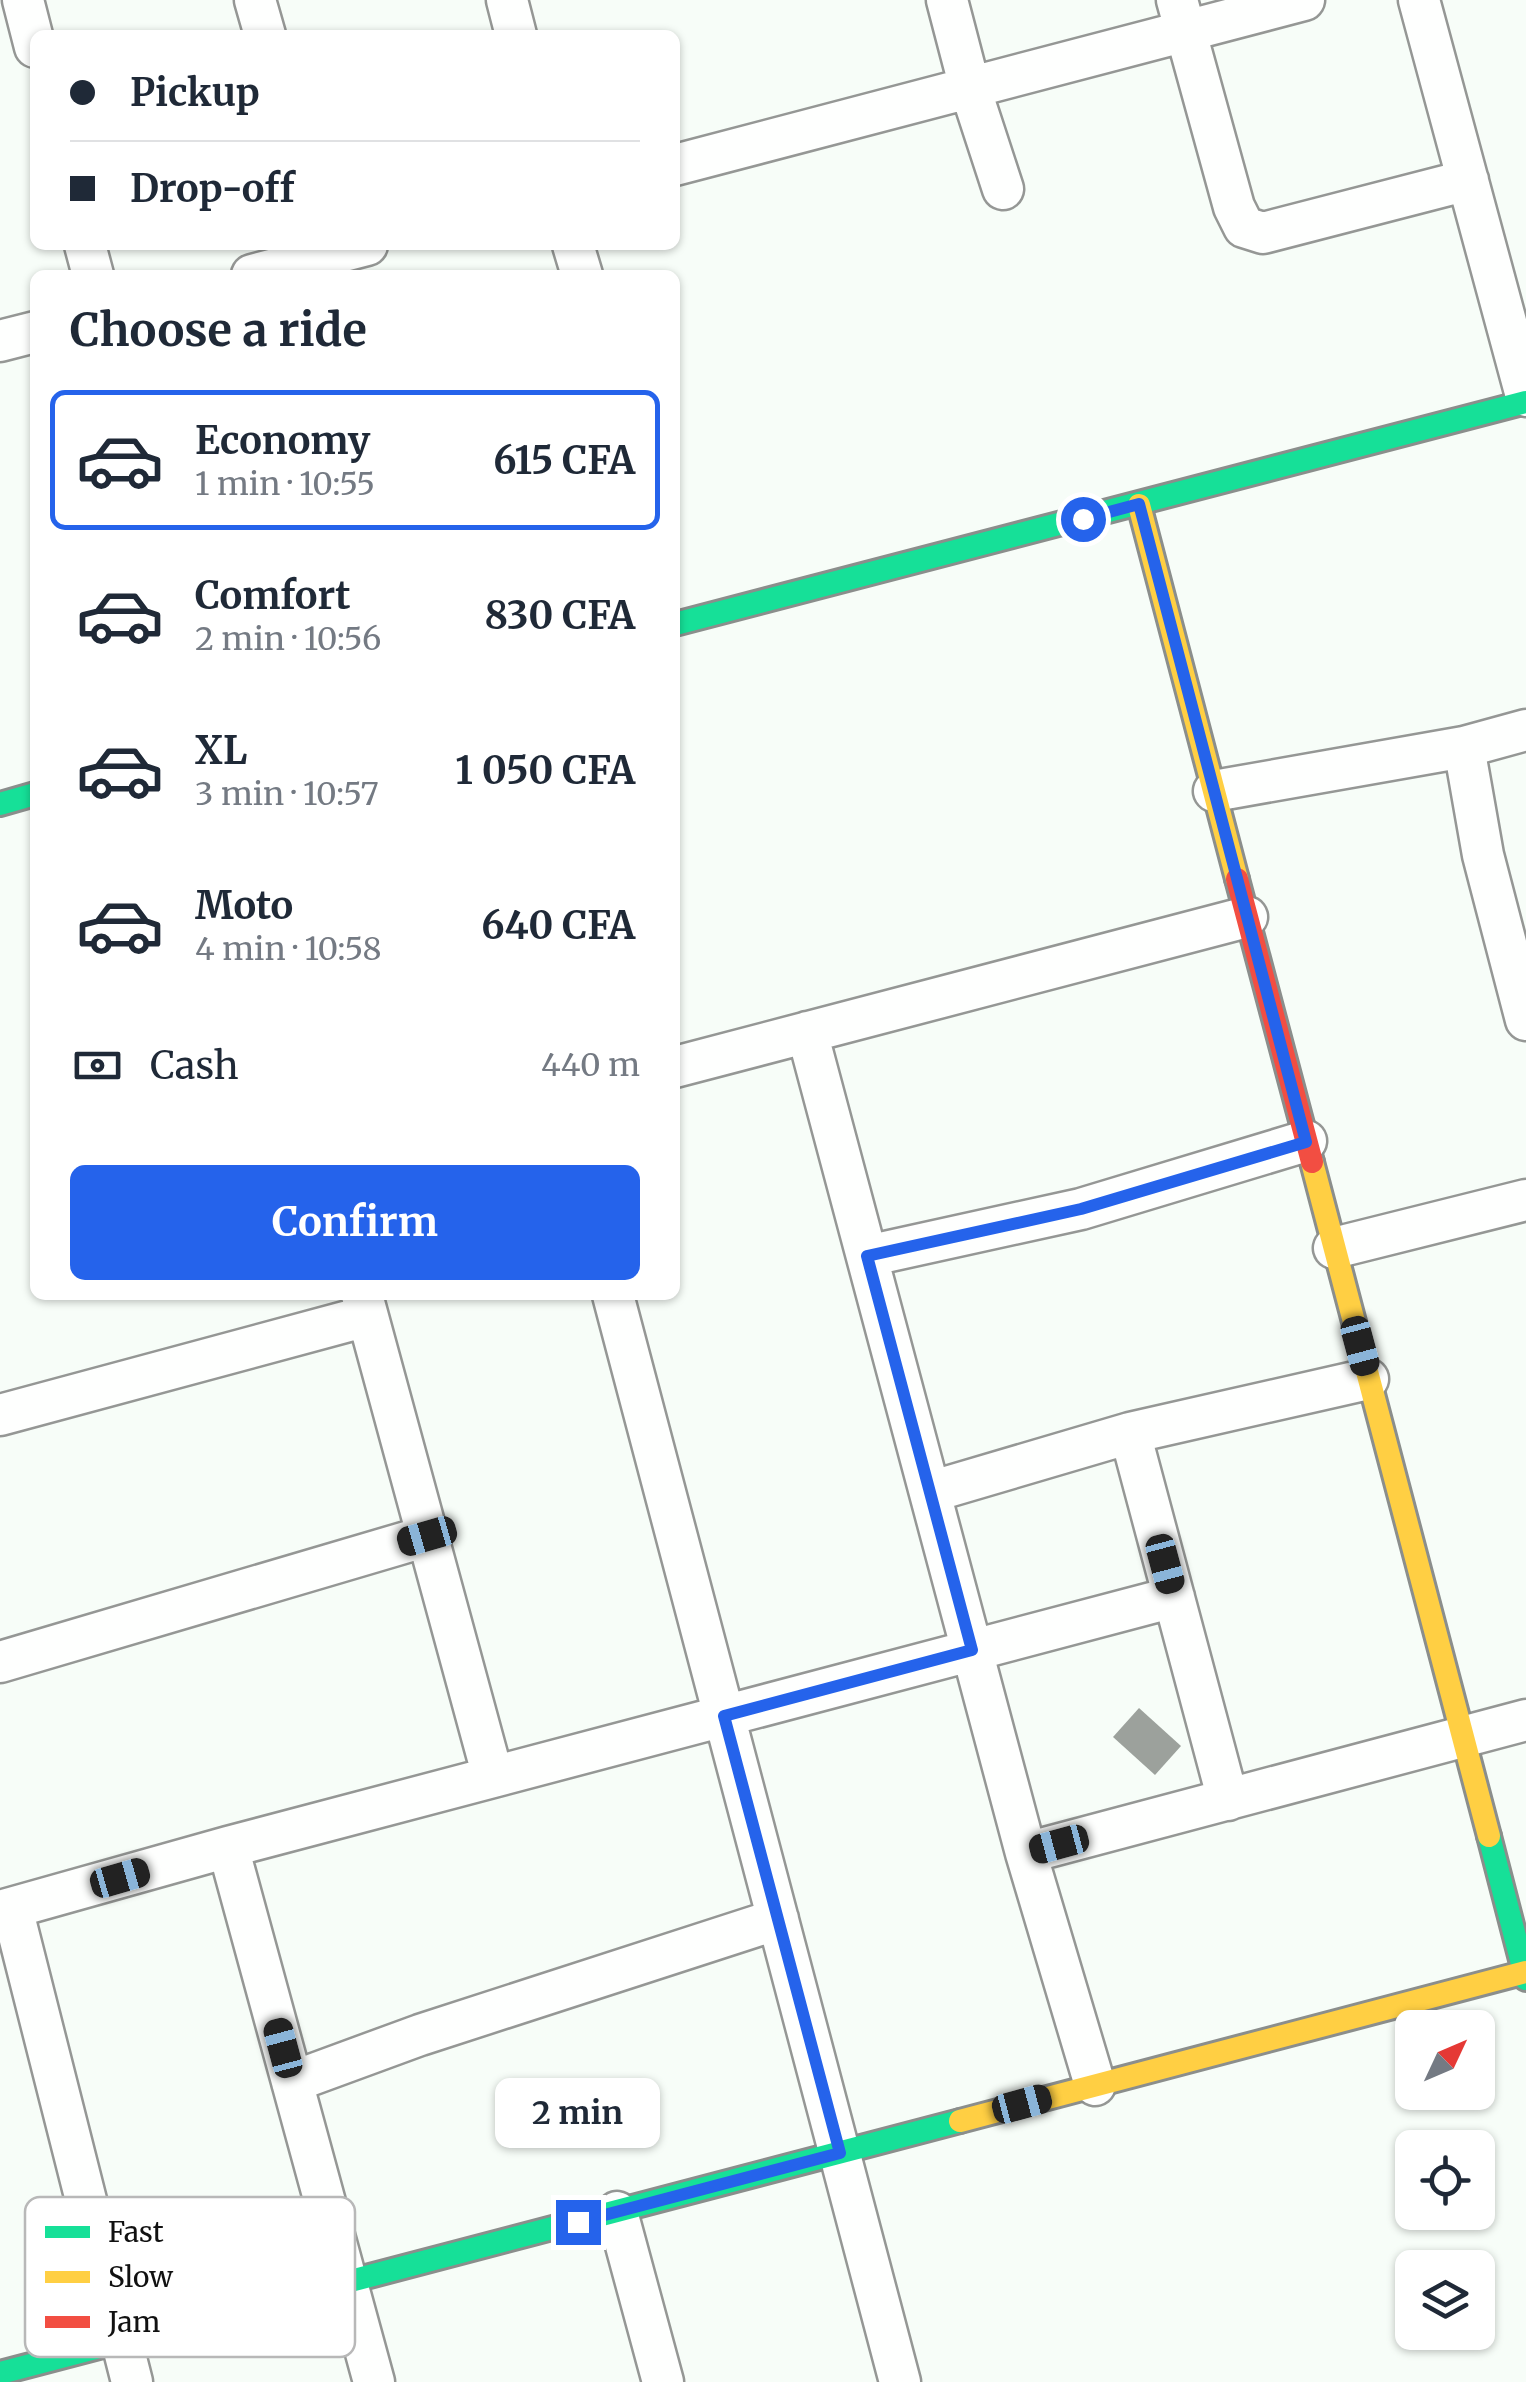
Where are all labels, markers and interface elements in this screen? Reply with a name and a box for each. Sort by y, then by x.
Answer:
text: Pickup [130,69,260,116]
text: Drop-off [130,165,295,212]
text: Choose a ride [70,302,367,358]
icon: car [75,415,165,505]
text: Economy [195,417,370,464]
text: 615 CFA [493,437,635,484]
text: 1 min · 10:55 [195,464,375,504]
route start [1061,497,1106,542]
icon: car [75,570,165,660]
text: Comfort [195,572,351,619]
text: 830 CFA [485,592,635,639]
text: 2 min · 10:56 [195,619,381,659]
icon: car [75,725,165,815]
text: XL [195,727,247,774]
text: 1 050 CFA [455,747,635,794]
text: 3 min · 10:57 [195,774,379,814]
icon: car [75,880,165,970]
text: Moto [195,882,293,929]
text: 640 CFA [481,902,635,949]
text: 4 min · 10:58 [195,929,382,969]
icon: cash [70,1038,125,1093]
text: Cash [150,1042,239,1089]
text: 440 m [541,1045,640,1085]
button: Confirm [70,1165,640,1280]
car [1338,1313,1382,1379]
car [394,1513,460,1559]
car [1143,1531,1187,1597]
car [1026,1822,1092,1866]
car [87,1855,153,1901]
north arrow [1395,2010,1495,2110]
map controls [1395,2010,1495,2350]
car [261,2015,305,2081]
callout: 2 min [496,2077,660,2147]
car [989,2082,1055,2126]
text: 2 min [532,2093,623,2133]
button: locate [1395,2130,1495,2230]
legend [25,2197,355,2357]
route end [556,2200,601,2245]
text: Fast [108,2214,164,2250]
button: layers [1395,2250,1495,2350]
text: Slow [108,2259,173,2295]
text: Jam [107,2304,161,2340]

